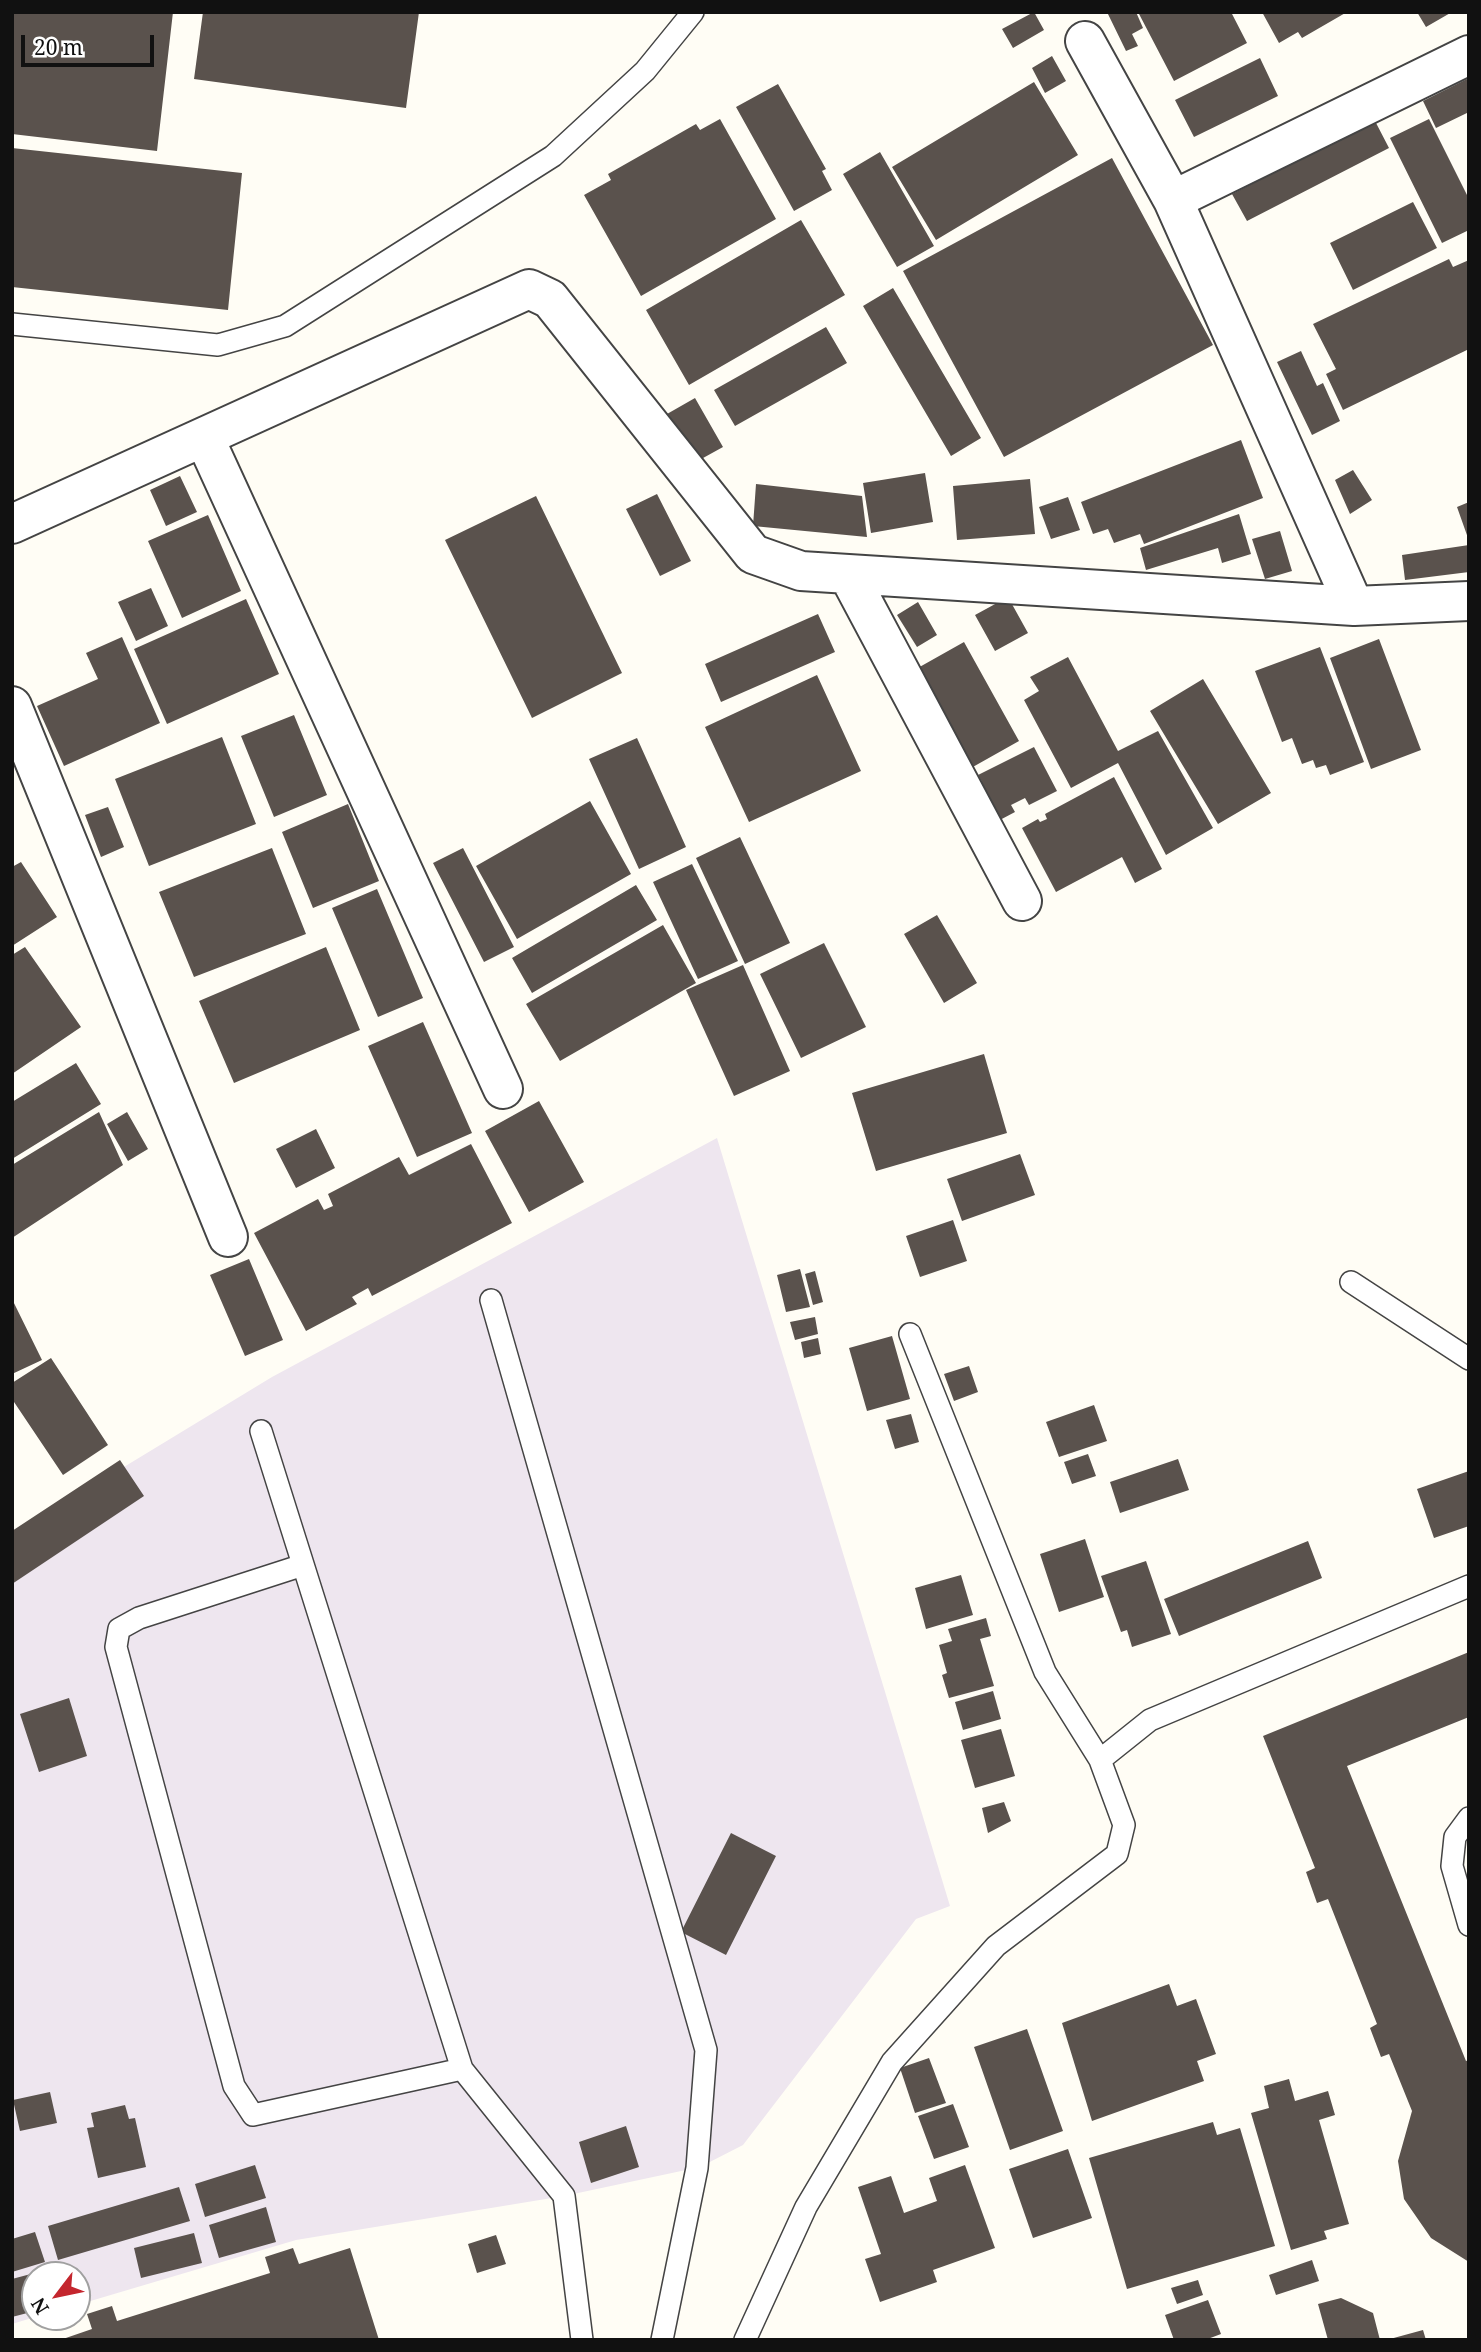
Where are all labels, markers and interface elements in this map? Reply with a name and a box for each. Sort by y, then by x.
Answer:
scale bar [24,21,158,65]
text: 20 m [34,33,83,61]
north arrow [21,2261,91,2331]
text: N [25,2293,55,2319]

